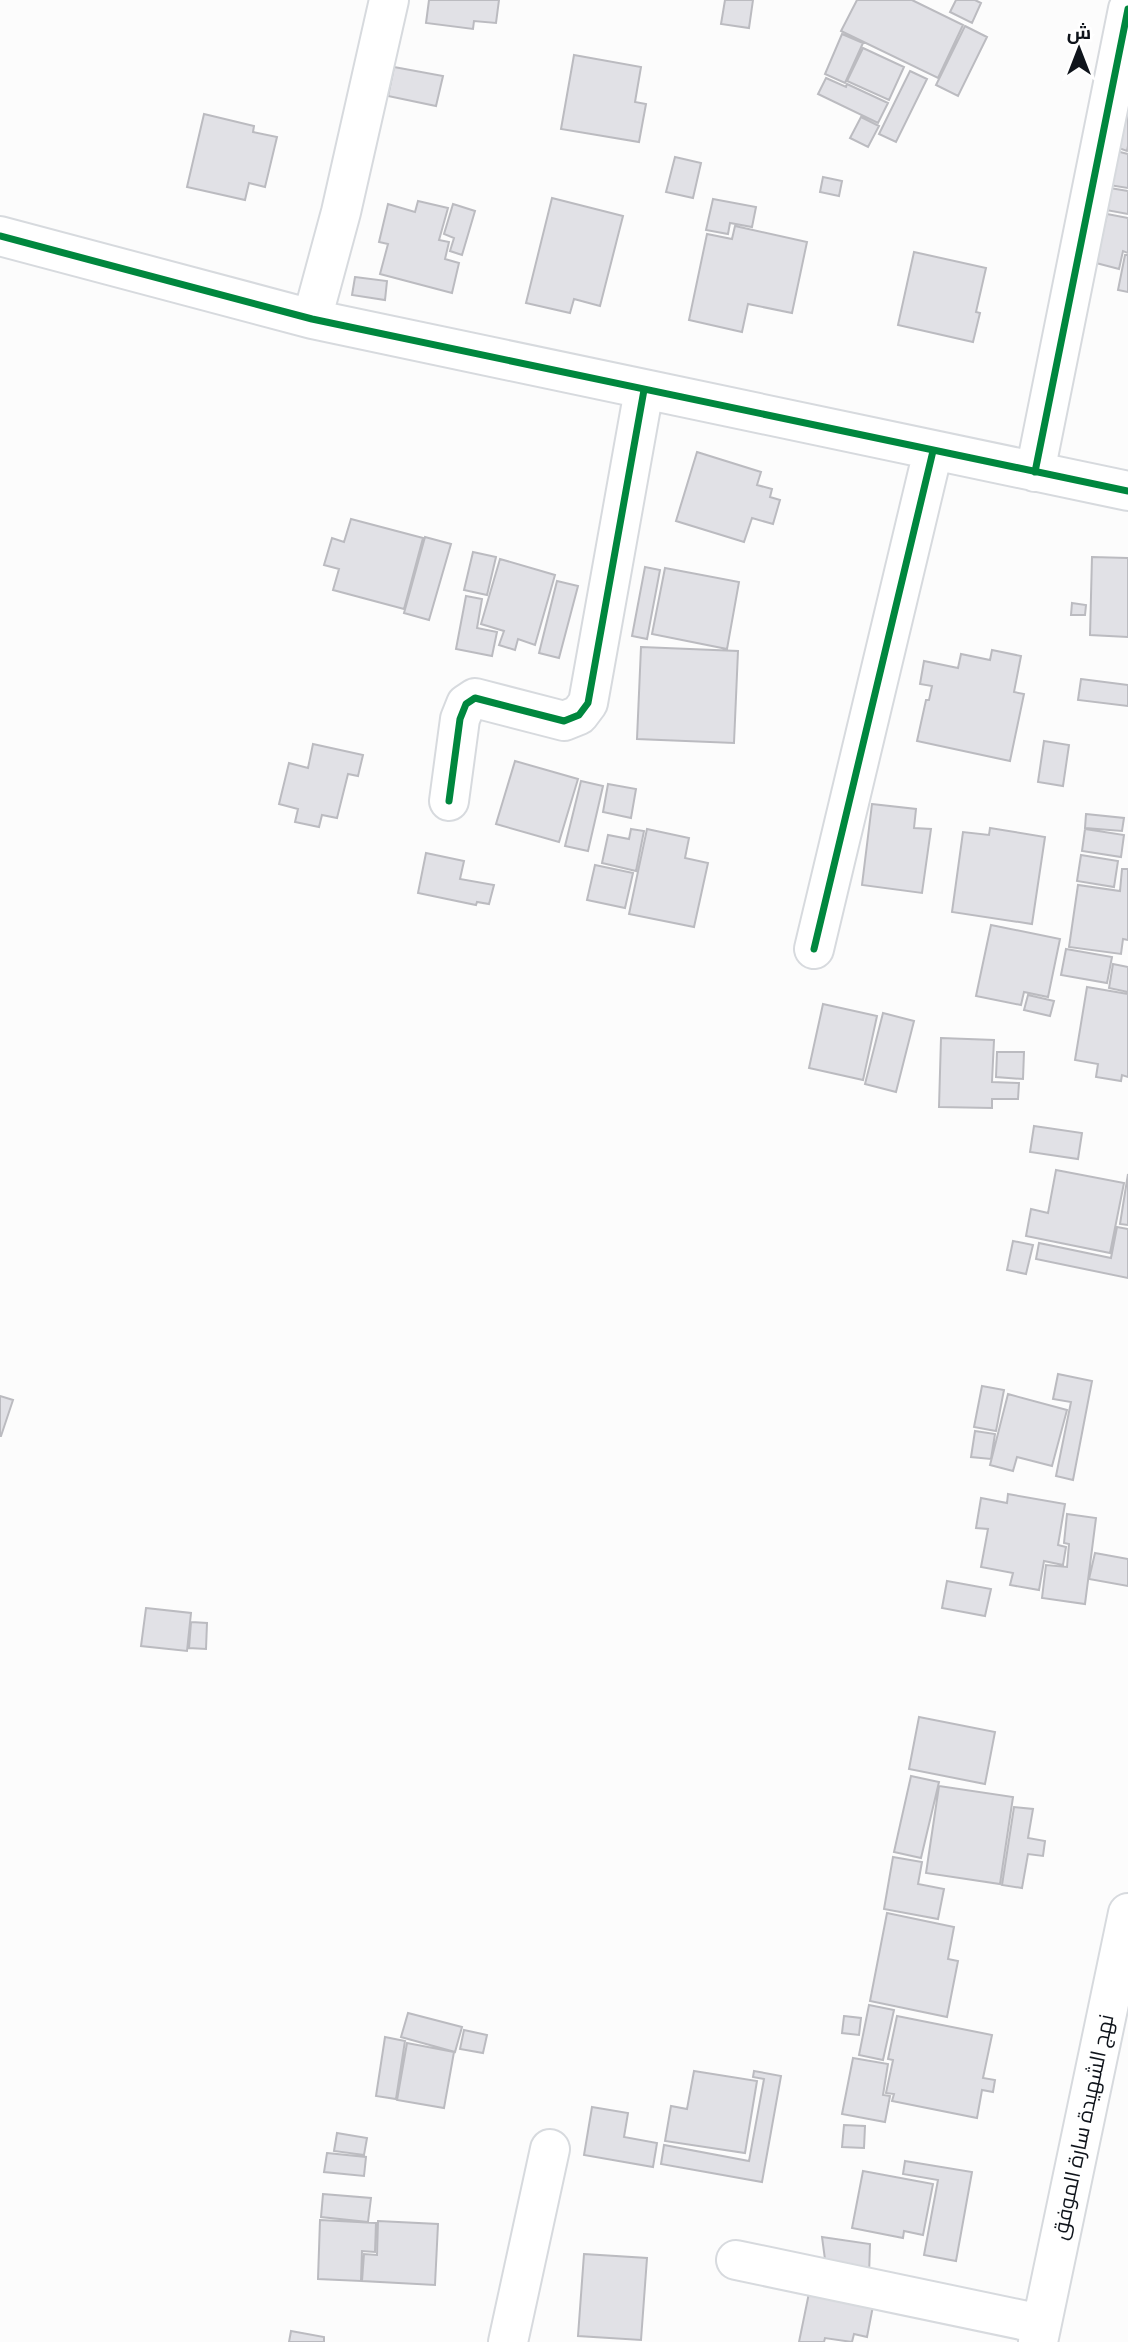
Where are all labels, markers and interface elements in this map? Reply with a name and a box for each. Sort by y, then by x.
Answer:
north arrow [1044,14,1114,84]
text: ش [1067,20,1091,44]
street label: نهج الشهيدة سارة الموفق [1045,2012,1121,2242]

